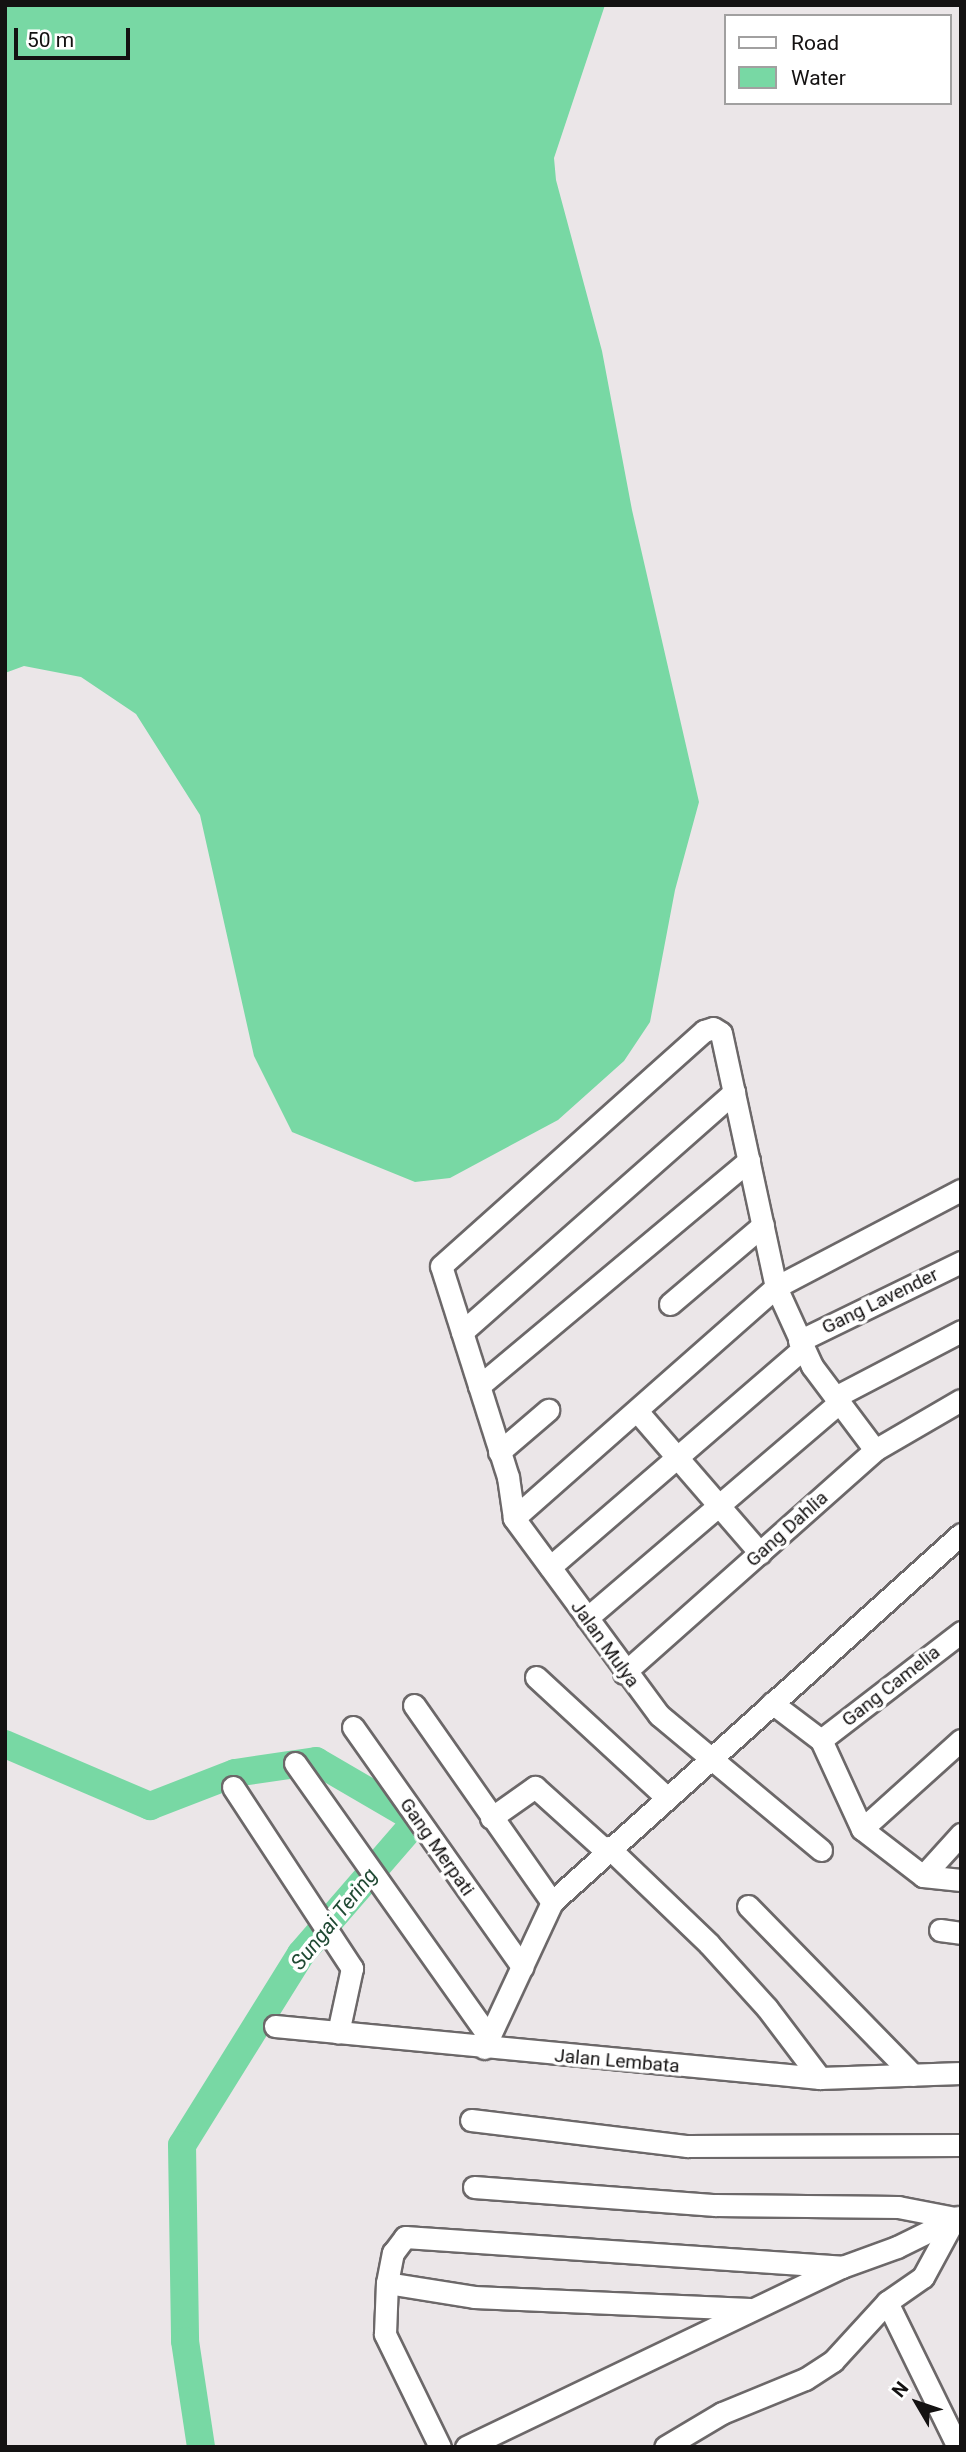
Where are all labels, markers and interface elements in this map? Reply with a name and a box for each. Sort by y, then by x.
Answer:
scale bar [18,14,133,58]
legend [724,14,952,105]
text: 50 m [27,28,74,52]
text: Road [791,31,839,55]
text: Water [791,66,846,90]
street label: Gang Lavender [818,1263,942,1339]
street label: Gang Dahlia [741,1486,833,1572]
street label: Jalan Mulya [566,1596,644,1692]
street label: Gang Camelia [837,1641,945,1731]
street label: Gang Merpati [395,1794,479,1900]
water label: Sungai Tering [285,1863,383,1975]
street label: Jalan Lembata [553,2044,681,2078]
north arrow [882,2368,952,2438]
text: N [887,2377,913,2402]

